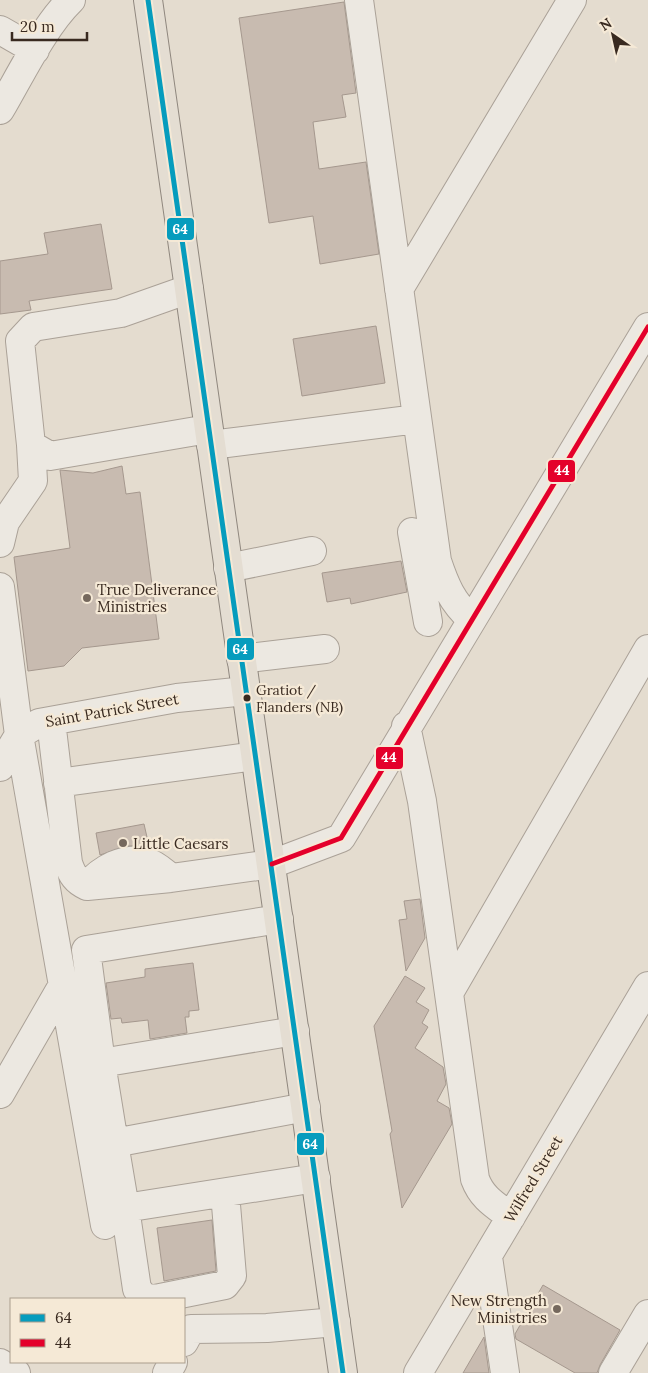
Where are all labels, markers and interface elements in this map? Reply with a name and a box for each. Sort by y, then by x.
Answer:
scale bar [12,10,88,42]
north arrow [588,10,638,60]
text: N [596,14,615,35]
text: 20 m [20,17,55,36]
line badge: 64 [166,217,195,241]
text: 64 [172,220,188,238]
line badge: 44 [547,459,576,483]
text: 44 [554,461,570,479]
place label: True Deliverance Ministries [97,580,216,616]
marker: True Deliverance Ministries [81,592,93,604]
line badge: 64 [226,637,255,661]
text: 64 [232,640,248,658]
place label: Gratiot / Flanders (NB) [256,681,343,716]
street label: Saint Patrick Street [44,689,180,731]
marker: Gratiot / Flanders (NB) [242,693,252,703]
line badge: 44 [375,746,404,770]
text: 44 [381,748,397,766]
place label: Little Caesars [133,834,229,853]
marker: Little Caesars [117,837,129,849]
line badge: 64 [296,1132,325,1156]
street label: Wilfred Street [500,1132,566,1226]
text: 64 [302,1135,318,1153]
place label: New Strength Ministries [451,1291,547,1327]
legend [10,1298,185,1363]
marker: New Strength Ministries [551,1303,563,1315]
text: 64 [55,1308,72,1327]
text: 44 [55,1333,71,1352]

